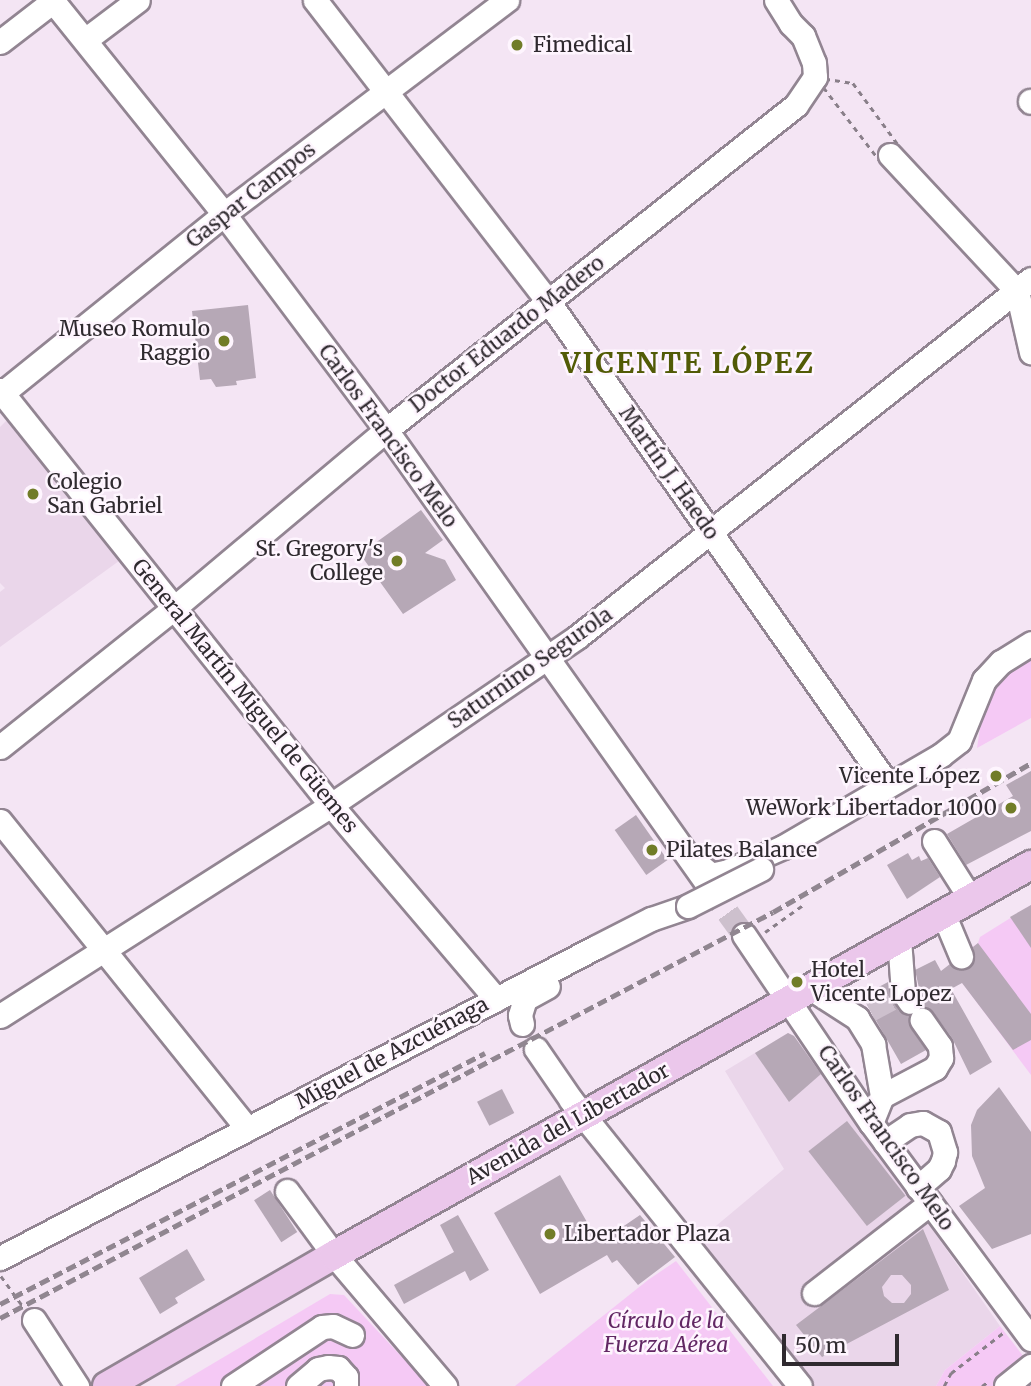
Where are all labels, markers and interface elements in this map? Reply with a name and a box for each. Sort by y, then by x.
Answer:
place label: Fimedical [533,32,632,58]
marker: Fimedical [507,35,527,55]
street label: Gaspar Campos [181,137,321,253]
street label: Doctor Eduardo Madero [405,250,609,418]
place label: Museo Romulo Raggio [59,316,210,366]
marker: Museo Romulo Raggio [216,333,232,349]
street label: Carlos Francisco Melo [313,340,463,532]
district label: VICENTE LÓPEZ [563,346,813,380]
street label: Martín J. Haedo [614,401,724,545]
place label: Colegio San Gabriel [47,469,162,519]
marker: Colegio San Gabriel [25,486,41,502]
place label: St. Gregory's College [255,536,383,586]
marker: St. Gregory's College [389,553,405,569]
street label: General Martín Miguel de Güemes [127,554,363,838]
street label: Saturnino Segurola [443,602,617,734]
place label: Vicente López [839,763,980,789]
marker: Vicente López [986,766,1006,786]
place label: WeWork Libertador 1000 [746,795,997,821]
marker: WeWork Libertador 1000 [1003,800,1019,816]
place label: Pilates Balance [666,837,817,863]
marker: Pilates Balance [644,842,660,858]
place label: Hotel Vicente Lopez [811,957,952,1007]
marker: Hotel Vicente Lopez [789,974,805,990]
street label: Miguel de Azcuénaga [291,992,493,1114]
street label: Carlos Francisco Melo [813,1041,959,1235]
street label: Avenida del Libertador [462,1058,674,1190]
place label: Libertador Plaza [564,1221,730,1247]
marker: Libertador Plaza [542,1226,558,1242]
park label: Círculo de la Fuerza Aérea [604,1308,728,1358]
scale bar [786,1320,903,1364]
text: 50 m [795,1332,846,1359]

